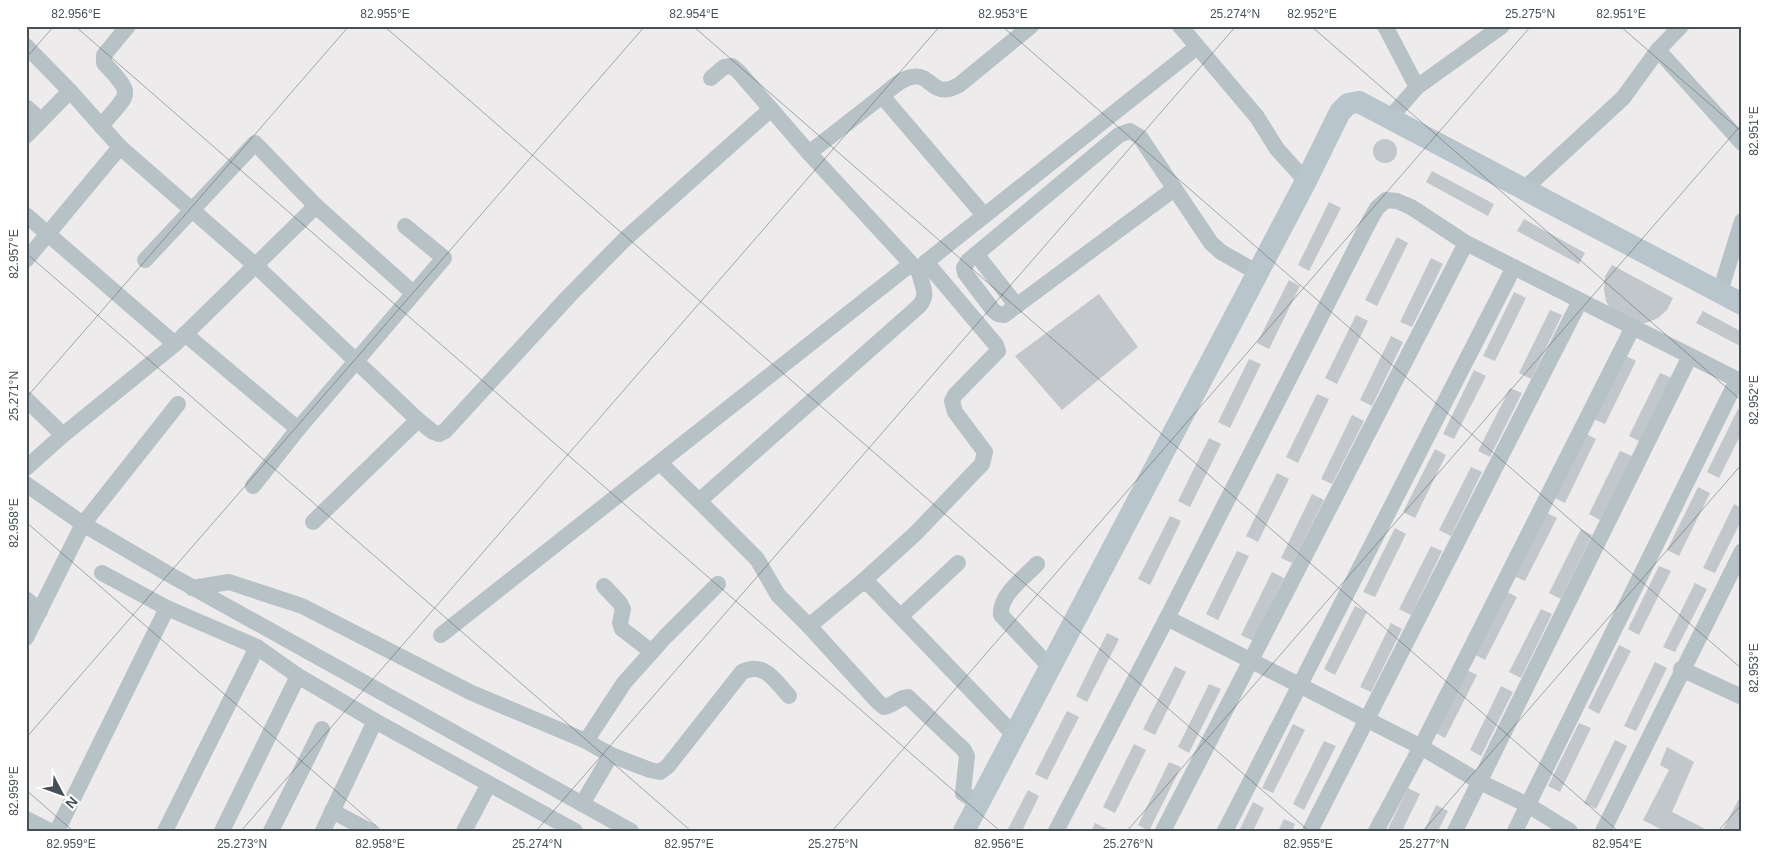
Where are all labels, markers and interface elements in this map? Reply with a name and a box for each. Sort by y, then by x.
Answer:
text: 82.956°E [51,7,101,21]
text: 82.955°E [360,7,410,21]
text: 82.954°E [669,7,719,21]
text: 82.953°E [978,7,1028,21]
text: 25.274°N [1210,7,1260,21]
text: 82.952°E [1287,7,1337,21]
text: 25.275°N [1505,7,1555,21]
text: 82.951°E [1596,7,1646,21]
text: 82.951°E [1747,106,1761,156]
text: 82.957°E [7,229,21,279]
text: 25.271°N [7,371,21,421]
text: 82.952°E [1747,375,1761,425]
text: 82.958°E [7,498,21,548]
text: 82.953°E [1747,643,1761,693]
text: 82.959°E [7,766,21,816]
north arrow [38,770,88,820]
text: N [62,793,81,812]
text: 82.959°E [46,837,96,851]
text: 25.273°N [217,837,267,851]
text: 82.958°E [355,837,405,851]
text: 25.274°N [512,837,562,851]
text: 82.957°E [664,837,714,851]
text: 25.275°N [808,837,858,851]
text: 82.956°E [974,837,1024,851]
text: 25.276°N [1103,837,1153,851]
text: 82.955°E [1283,837,1333,851]
text: 25.277°N [1399,837,1449,851]
text: 82.954°E [1592,837,1642,851]

